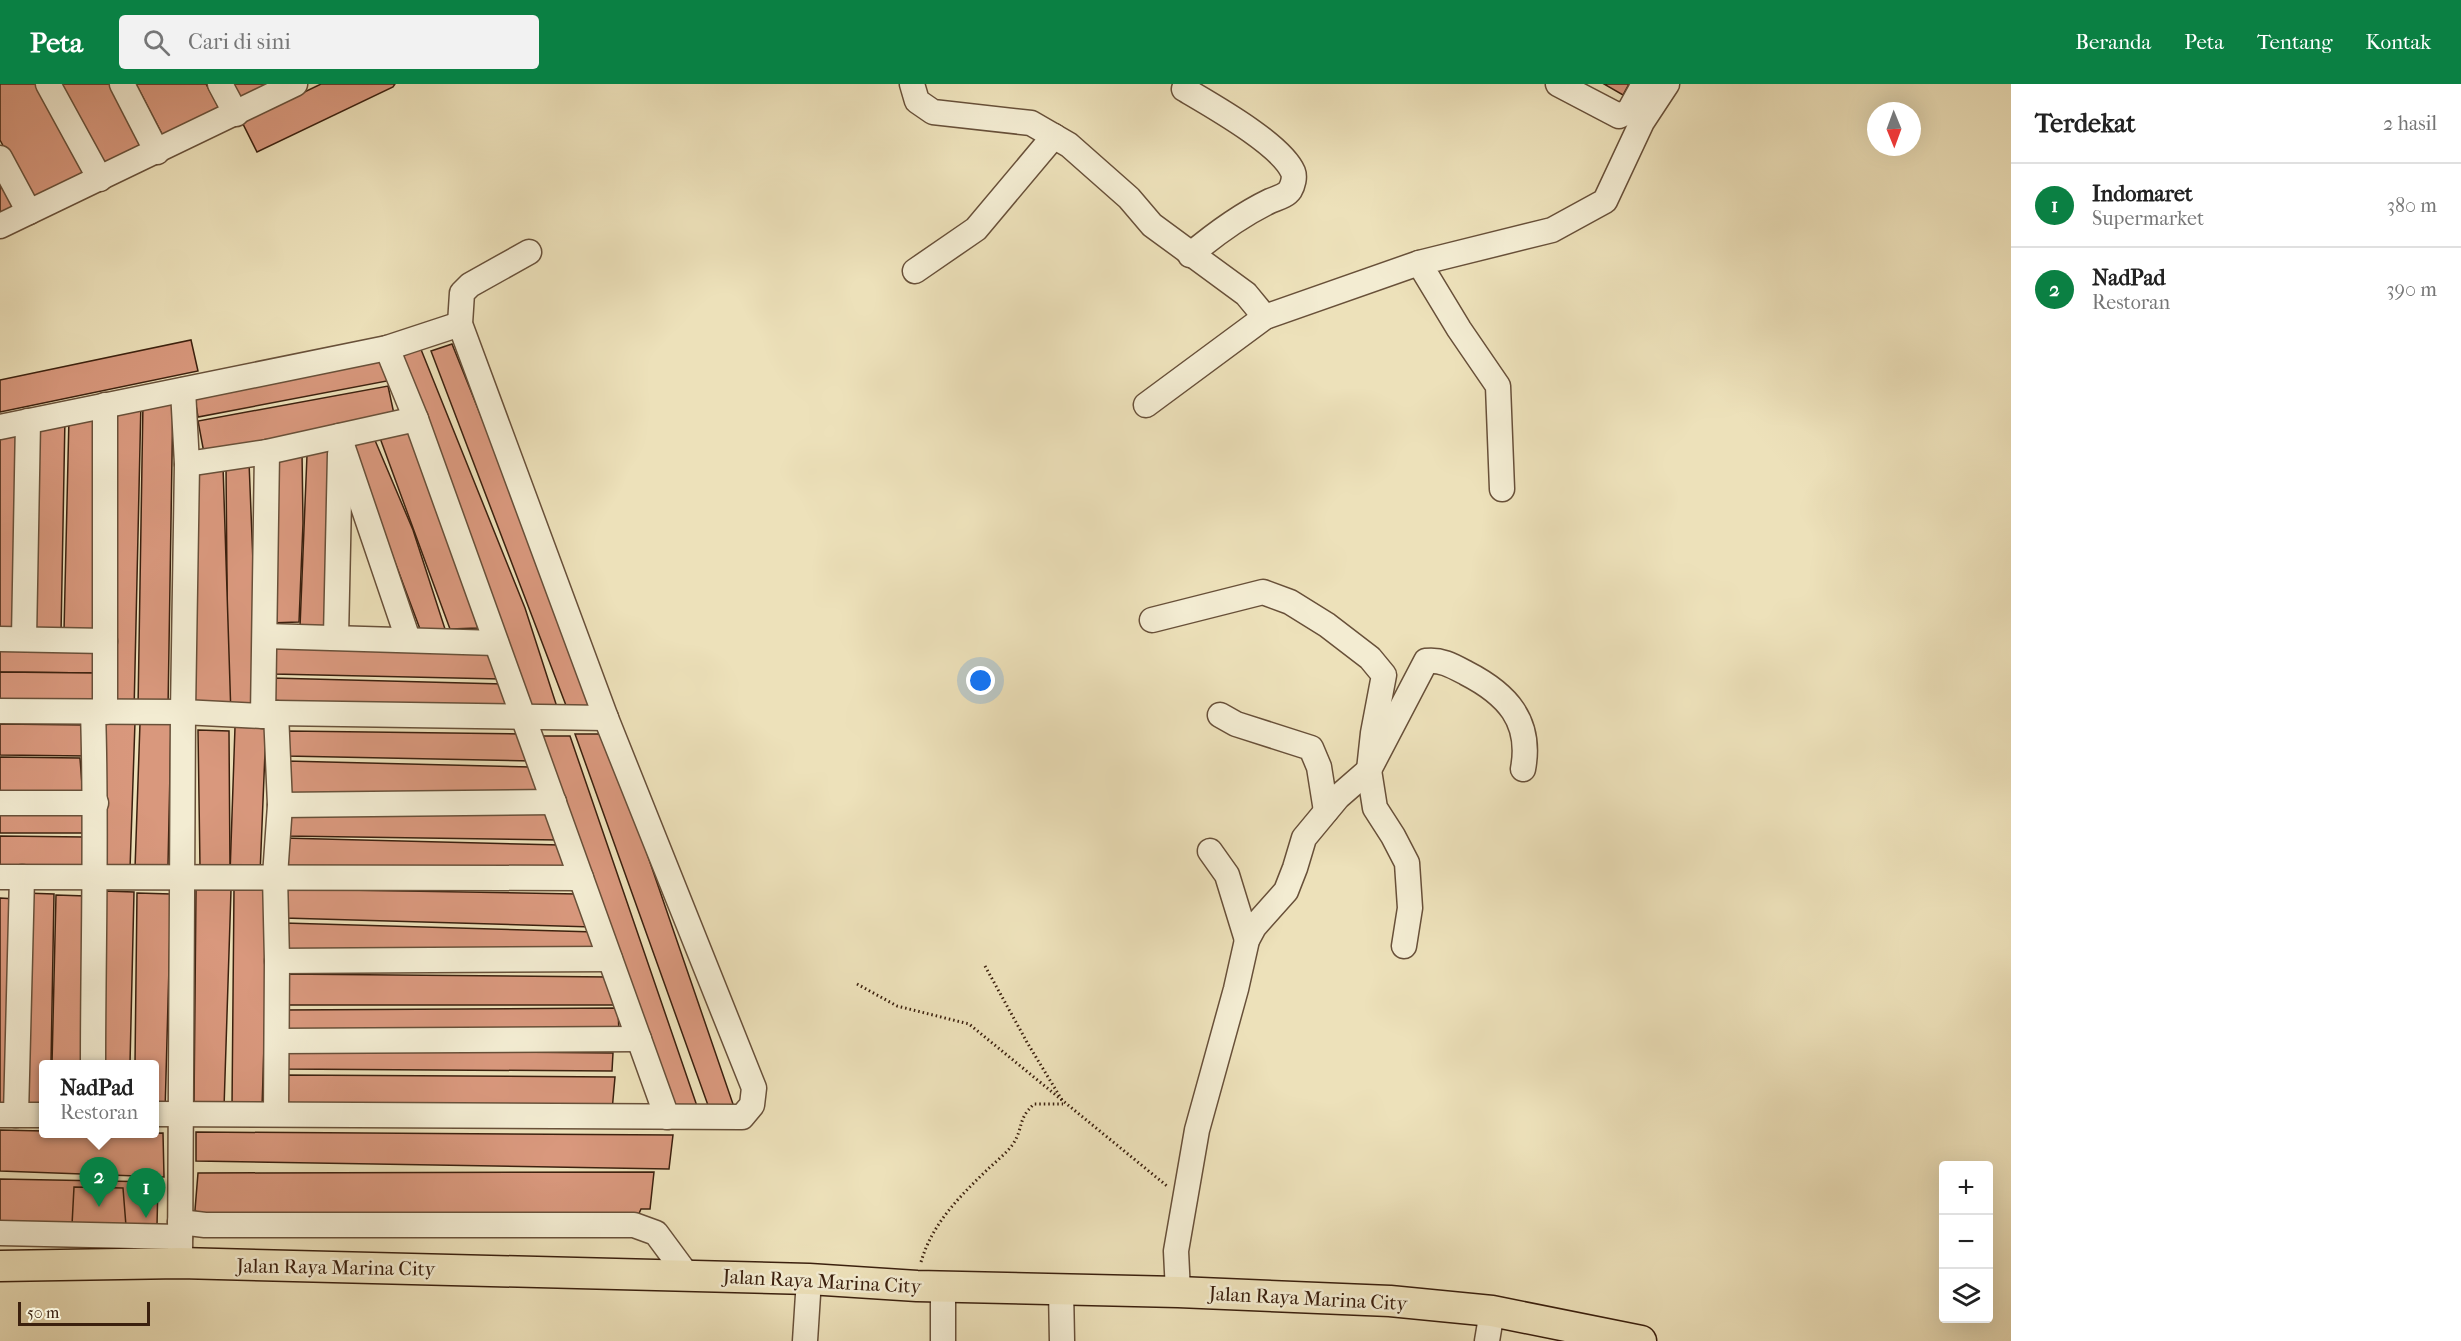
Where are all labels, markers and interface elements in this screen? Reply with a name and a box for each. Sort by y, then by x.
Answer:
search box [119,15,539,69]
text: Peta [30,26,83,59]
icon: search [140,26,173,59]
text: Cari di sini [188,29,291,55]
text: Beranda [2075,30,2151,54]
text: Peta [2184,30,2224,54]
text: Tentang [2257,30,2333,54]
text: Kontak [2366,30,2431,54]
north arrow [1867,102,1921,156]
text: Terdekat [2035,108,2136,139]
text: 2 hasil [2383,112,2437,135]
text: Indomaret [2092,181,2193,207]
text: 1 [2051,194,2058,217]
text: 380 m [2387,194,2437,217]
text: Supermarket [2092,207,2204,230]
text: NadPad [2092,265,2166,291]
text: 2 [2049,278,2060,301]
text: 390 m [2386,278,2437,301]
text: Restoran [2092,291,2170,314]
your location [966,666,995,695]
popup [39,1060,159,1138]
text: NadPad [60,1075,134,1101]
text: Restoran [60,1101,138,1124]
pin: 2 [80,1158,118,1207]
map controls [1939,1161,1993,1323]
button: + [1939,1161,1993,1215]
pin: 1 [126,1168,166,1218]
button: − [1939,1215,1993,1269]
street label: Jalan Raya Marina City [234,1254,437,1281]
street label: Jalan Raya Marina City [720,1265,923,1298]
button: layers [1939,1269,1993,1323]
street label: Jalan Raya Marina City [1206,1282,1409,1315]
scale bar [18,1299,150,1326]
text: 50 m [27,1303,59,1322]

